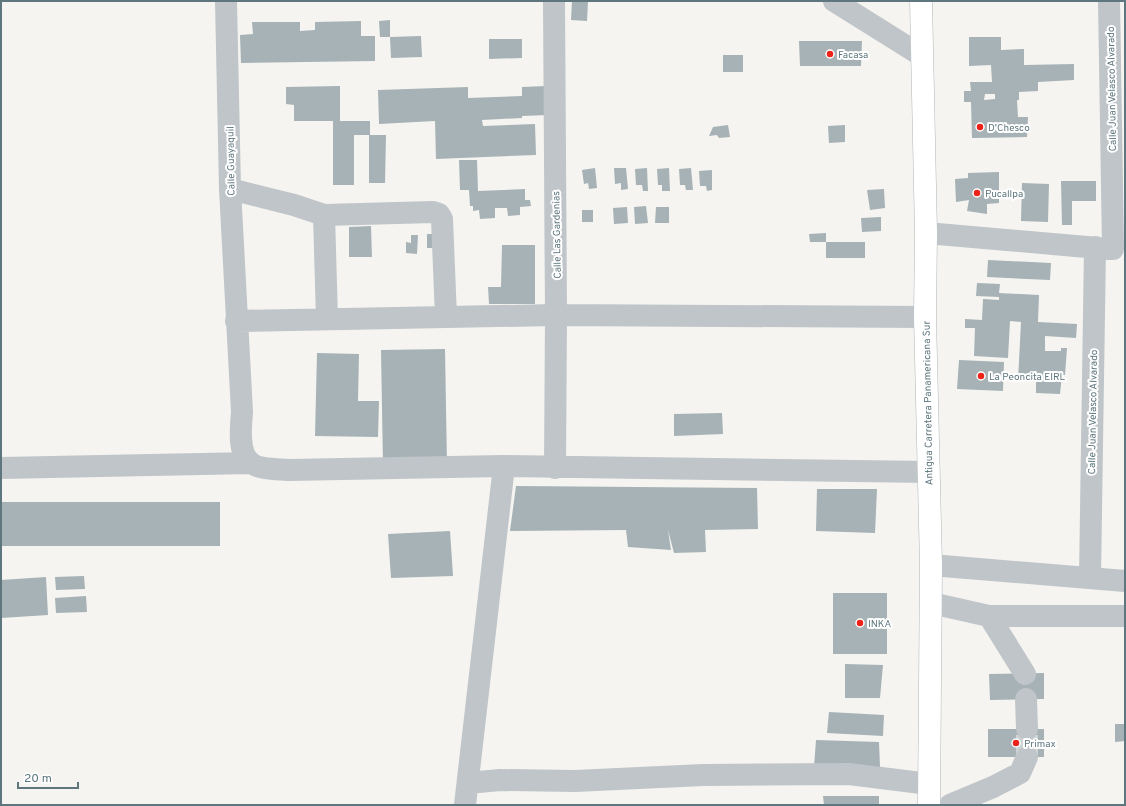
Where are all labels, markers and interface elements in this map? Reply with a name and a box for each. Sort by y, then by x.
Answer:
street label: Calle Juan Velasco Alvarado [1105,26,1120,152]
marker: Facasa [825,49,835,59]
place label: Facasa [838,49,868,62]
marker: D'Chesco [975,122,985,132]
place label: D'Chesco [988,122,1030,135]
street label: Calle Guayaquil [224,126,239,196]
marker: Pucallpa [972,188,982,198]
place label: Pucallpa [985,188,1023,201]
street label: Calle Las Gardenias [550,191,565,279]
street label: Antigua Carretera Panamericana Sur [921,320,936,485]
street label: Calle Juan Velasco Alvarado [1086,349,1101,475]
marker: La Peoncita EIRL [976,371,986,381]
place label: La Peoncita EIRL [989,371,1066,384]
marker: INKA [855,618,865,628]
place label: INKA [868,618,891,631]
marker: Primax [1011,738,1021,748]
place label: Primax [1024,738,1056,751]
scale bar [18,764,78,790]
text: 20 m [24,771,52,787]

